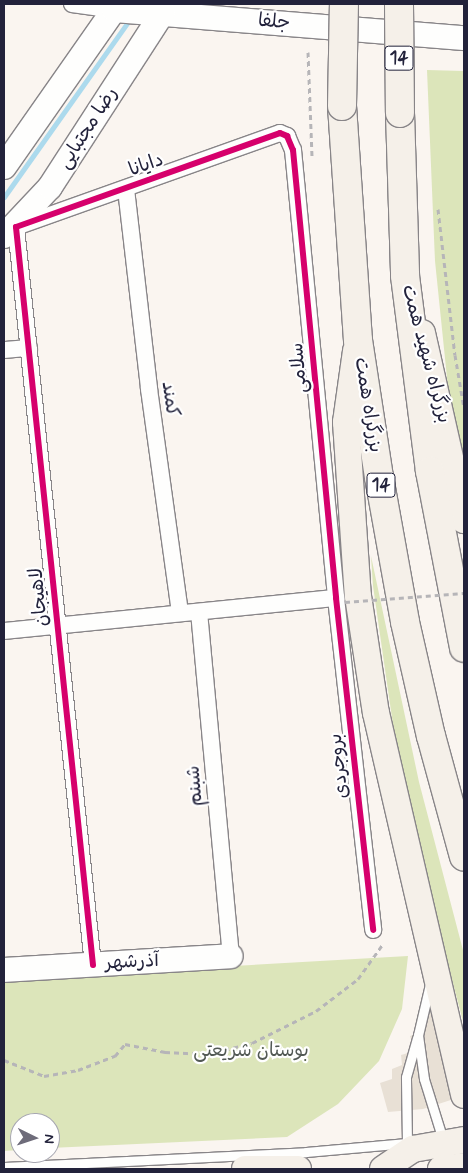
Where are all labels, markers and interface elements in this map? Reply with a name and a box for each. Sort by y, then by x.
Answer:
street label: جلفا [257,9,291,35]
road number: 14 [384,42,414,74]
street label: رضا مجتبایی [53,83,123,173]
street label: دایانا [126,148,166,182]
street label: بزرگراه شهید همت [397,282,455,426]
street label: سلامی [285,342,313,394]
street label: بزرگراه همت [349,356,387,454]
street label: کمند [156,380,184,418]
road number: 14 [366,470,396,500]
street label: لاهیجان [25,566,53,628]
street label: بروجردی [324,732,354,800]
street label: شبنم [182,765,208,807]
street label: آذرشهر [105,949,159,975]
park label: بوستان شریعتی [193,1040,309,1062]
north arrow [10,1113,60,1163]
text: N [40,1134,58,1144]

